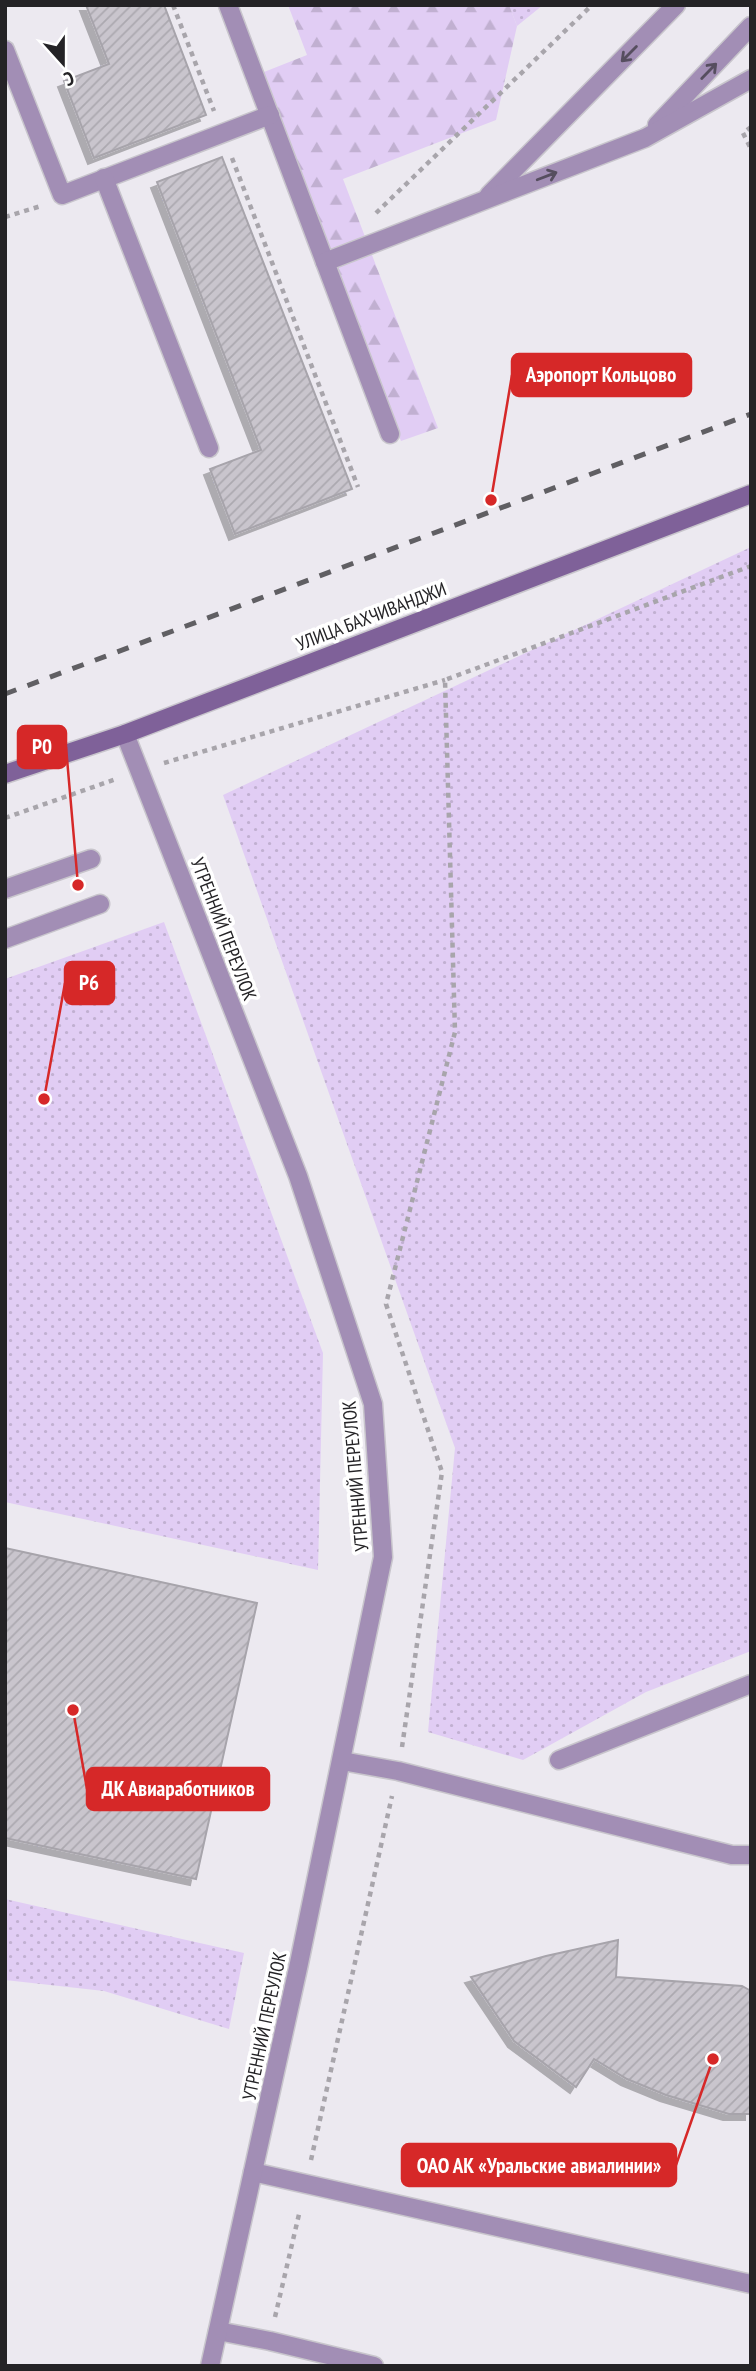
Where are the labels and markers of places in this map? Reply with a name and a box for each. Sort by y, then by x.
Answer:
callout: Аэропорт Кольцово [512,354,691,396]
callout: P0 [18,726,66,768]
callout: P6 [65,962,114,1004]
callout: ДК Авиаработников [87,1768,269,1810]
callout: ОАО АК «Уральские авиалинии» [402,2144,676,2186]

